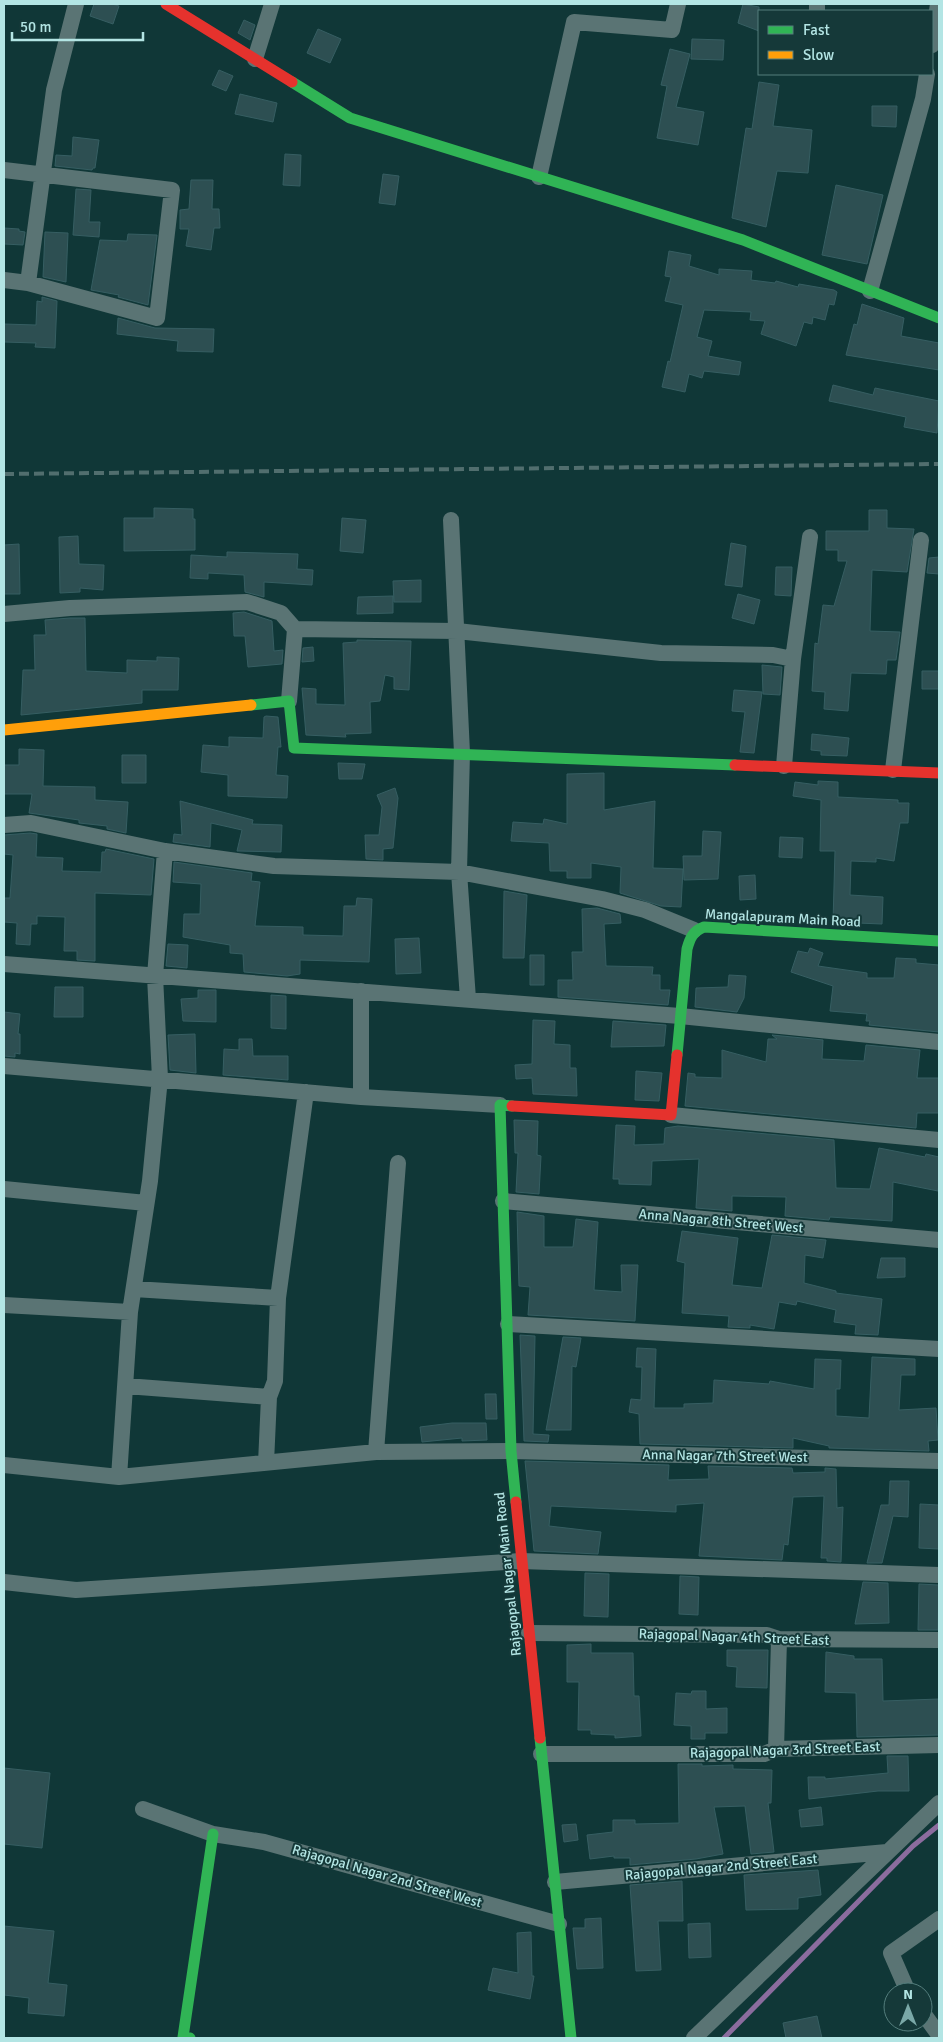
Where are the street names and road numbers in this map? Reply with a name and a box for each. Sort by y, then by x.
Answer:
street label: Mangalapuram Main Road [705,905,861,931]
street label: Anna Nagar 8th Street West [638,1205,804,1237]
street label: Anna Nagar 7th Street West [642,1446,808,1466]
street label: Rajagopal Nagar Main Road [491,1491,525,1657]
street label: Rajagopal Nagar 4th Street East [638,1625,830,1649]
street label: Rajagopal Nagar 3rd Street East [689,1738,881,1762]
street label: Rajagopal Nagar 2nd Street West [290,1841,484,1911]
street label: Rajagopal Nagar 2nd Street East [624,1850,818,1884]

